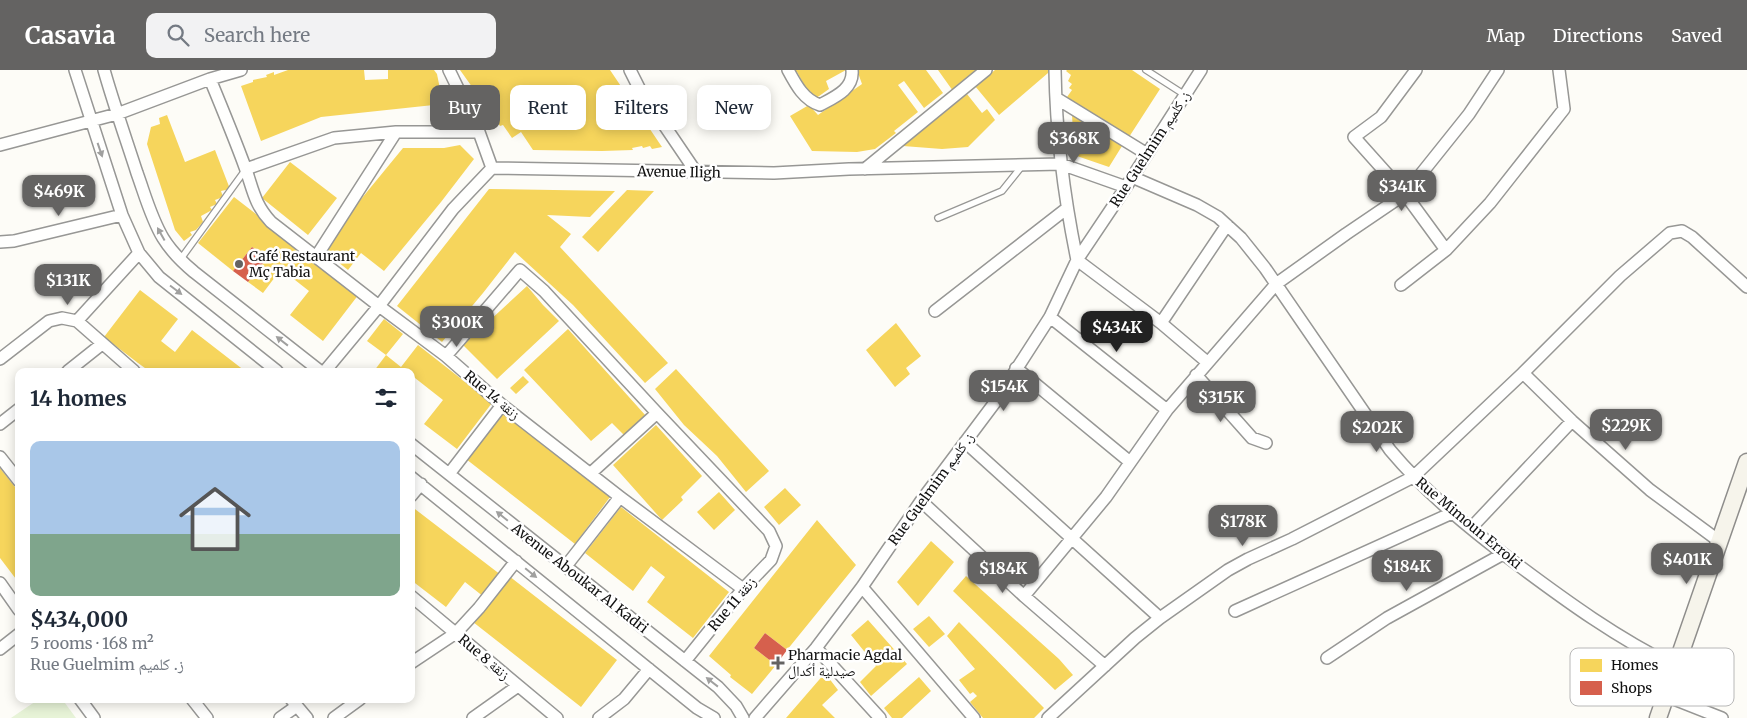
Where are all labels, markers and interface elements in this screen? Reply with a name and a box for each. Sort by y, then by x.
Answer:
search box [146,13,496,58]
text: Casavia [25,20,116,51]
icon: search [164,21,192,49]
text: Search here [204,23,310,47]
text: Map [1487,24,1525,47]
text: Directions [1553,24,1643,47]
text: Saved [1671,24,1722,47]
chip: Buy [430,85,500,130]
chip: Rent [510,85,586,130]
chip: Filters [596,85,687,130]
chip: New [697,85,771,130]
street label: Rue Guelmim ز. كلميم [1106,88,1195,211]
pin: $368K [1039,122,1109,164]
text: $368K [1049,128,1099,148]
one-way arrow [97,143,105,158]
street label: Avenue Iligh [636,162,721,182]
pin: $341K [1367,170,1437,212]
pin: $469K [24,174,94,217]
text: $341K [1378,176,1426,196]
text: $469K [33,181,85,201]
one-way arrow [157,227,165,241]
place label: Café Restaurant Mç Tabia [249,247,356,281]
marker: Café Restaurant Mç Tabia [233,258,245,270]
pin: $131K [33,264,103,306]
text: $131K [46,270,90,290]
one-way arrow [169,285,183,295]
pin: $300K [422,306,492,348]
pin: $434K [1082,310,1152,353]
text: $300K [431,312,483,332]
text: $434K [1092,317,1142,337]
one-way arrow [275,336,289,346]
street label: Rue 14 زنقة [460,366,524,424]
pin: $154K [969,370,1039,412]
text: $154K [980,376,1028,396]
pin: $315K [1186,380,1256,423]
icon: filters [372,384,400,412]
text: 14 homes [30,385,127,412]
text: $315K [1198,387,1244,407]
pin: $229K [1591,408,1661,451]
pin: $202K [1342,410,1412,453]
text: $229K [1601,415,1651,435]
text: $202K [1352,417,1402,437]
street label: Rue Guelmim ز. كلميم [884,429,979,549]
street label: Rue Mimoun Erroki [1412,473,1526,573]
icon: home [170,474,260,564]
pin: $178K [1208,504,1278,547]
one-way arrow [496,510,509,521]
text: $178K [1219,511,1267,531]
street label: Avenue Aboukar Al Kadri [507,518,652,637]
pin: $401K [1652,542,1722,585]
text: $401K [1662,549,1712,569]
pin: $184K [1372,550,1442,592]
pin: $184K [968,552,1038,594]
text: $184K [1383,556,1431,576]
text: $184K [979,558,1027,578]
one-way arrow [524,568,537,579]
street label: Rue 11 زنقة [704,573,760,635]
text: $434,000 [30,606,128,633]
street label: Rue 8 زنقة [455,630,513,684]
text: 5 rooms · 168 m² [30,633,154,653]
place label: Pharmacie Agdal صيدلية أكدال [788,646,903,680]
legend [1570,648,1734,706]
text: Rue Guelmim ز. كلميم [30,654,184,674]
text: Homes [1611,656,1658,674]
marker: Pharmacie Agdal صيدلية أكدال [772,657,784,669]
one-way arrow [705,676,718,687]
text: Shops [1611,679,1652,697]

